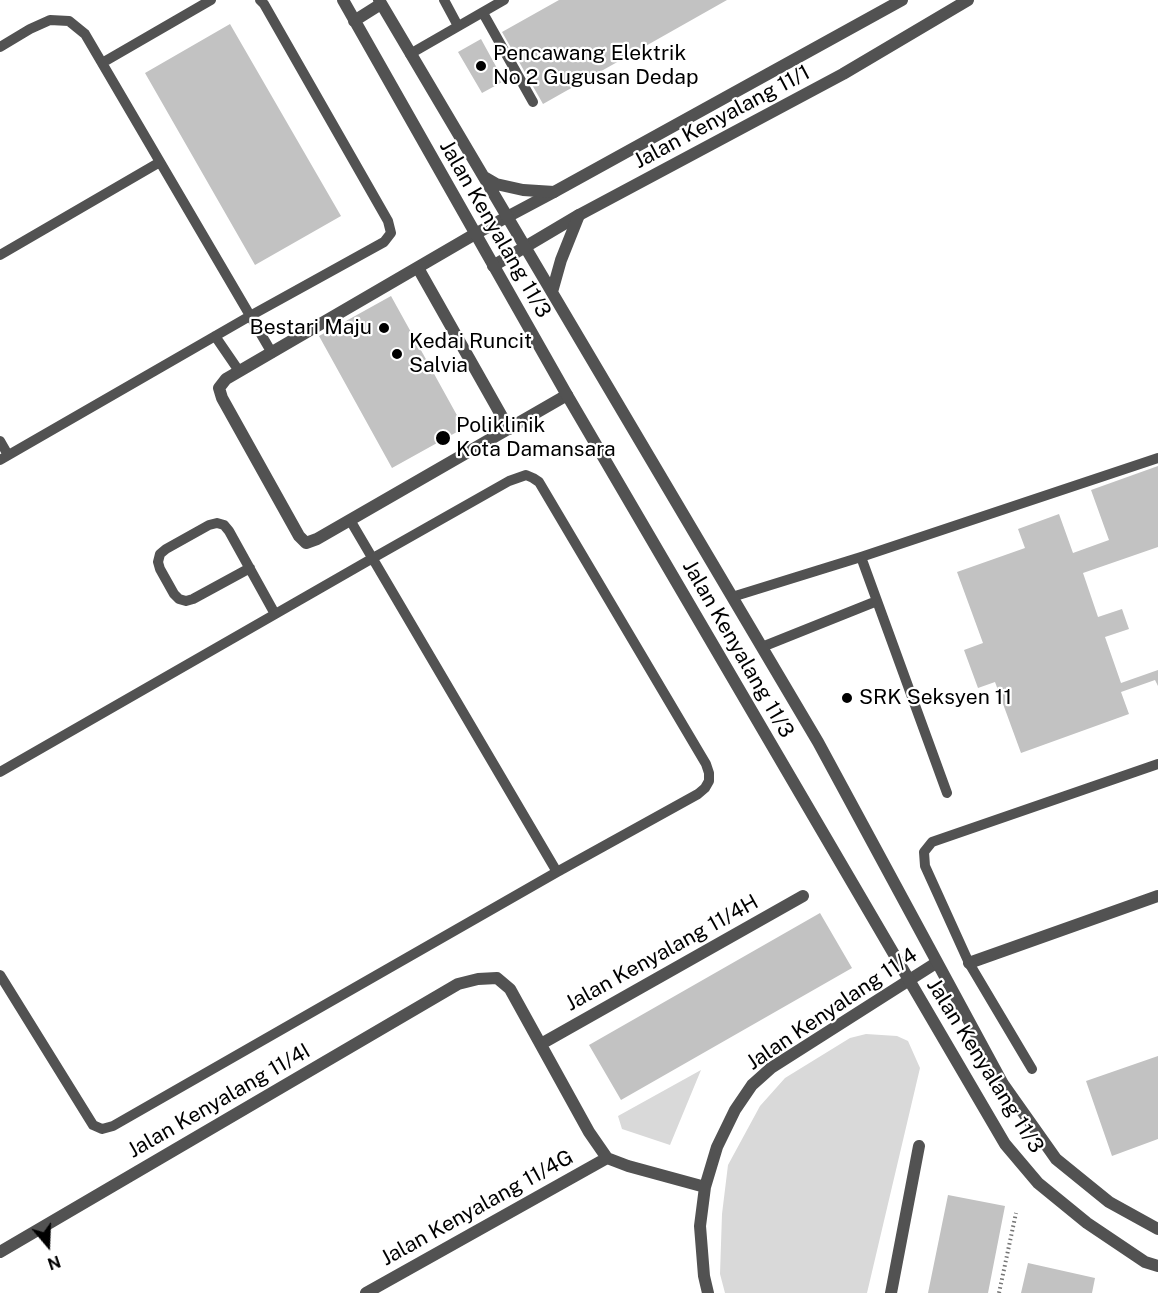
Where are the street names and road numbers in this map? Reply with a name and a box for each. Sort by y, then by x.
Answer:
street label: Jalan Kenyalang 11/1 [630,60,814,174]
street label: Jalan Kenyalang 11/3 [434,136,556,322]
street label: Jalan Kenyalang 11/3 [677,556,799,742]
street label: Jalan Kenyalang 11/4H [561,889,763,1017]
street label: Jalan Kenyalang 11/4 [742,942,922,1076]
street label: Jalan Kenyalang 11/3 [921,974,1049,1158]
street label: Jalan Kenyalang 11/4I [123,1038,315,1164]
street label: Jalan Kenyalang 11/4G [376,1145,578,1271]

